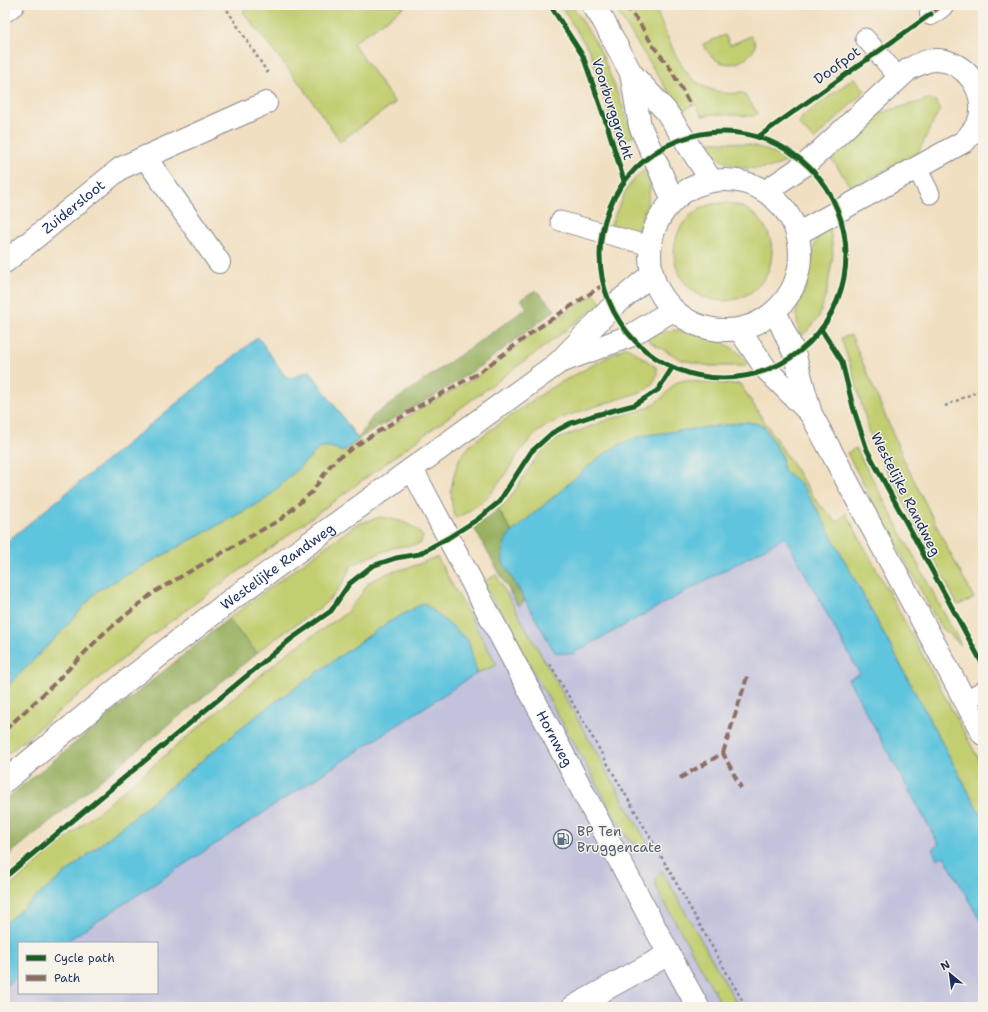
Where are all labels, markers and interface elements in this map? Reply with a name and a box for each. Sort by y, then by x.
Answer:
street label: Doofpot [810,42,864,88]
street label: Voorburggracht [588,56,638,162]
street label: Zuidersloot [38,176,109,237]
street label: Westelijke Randweg [867,429,945,559]
street label: Westelijke Randweg [217,519,338,614]
street label: Hornweg [532,707,577,770]
place label: BP Ten Bruggencate [577,822,662,856]
fuel station icon: BP Ten Bruggencate [552,828,574,850]
legend [18,942,158,994]
text: Cycle path [54,950,115,966]
north arrow [930,954,970,994]
text: N [938,957,953,974]
text: Path [54,970,80,986]

